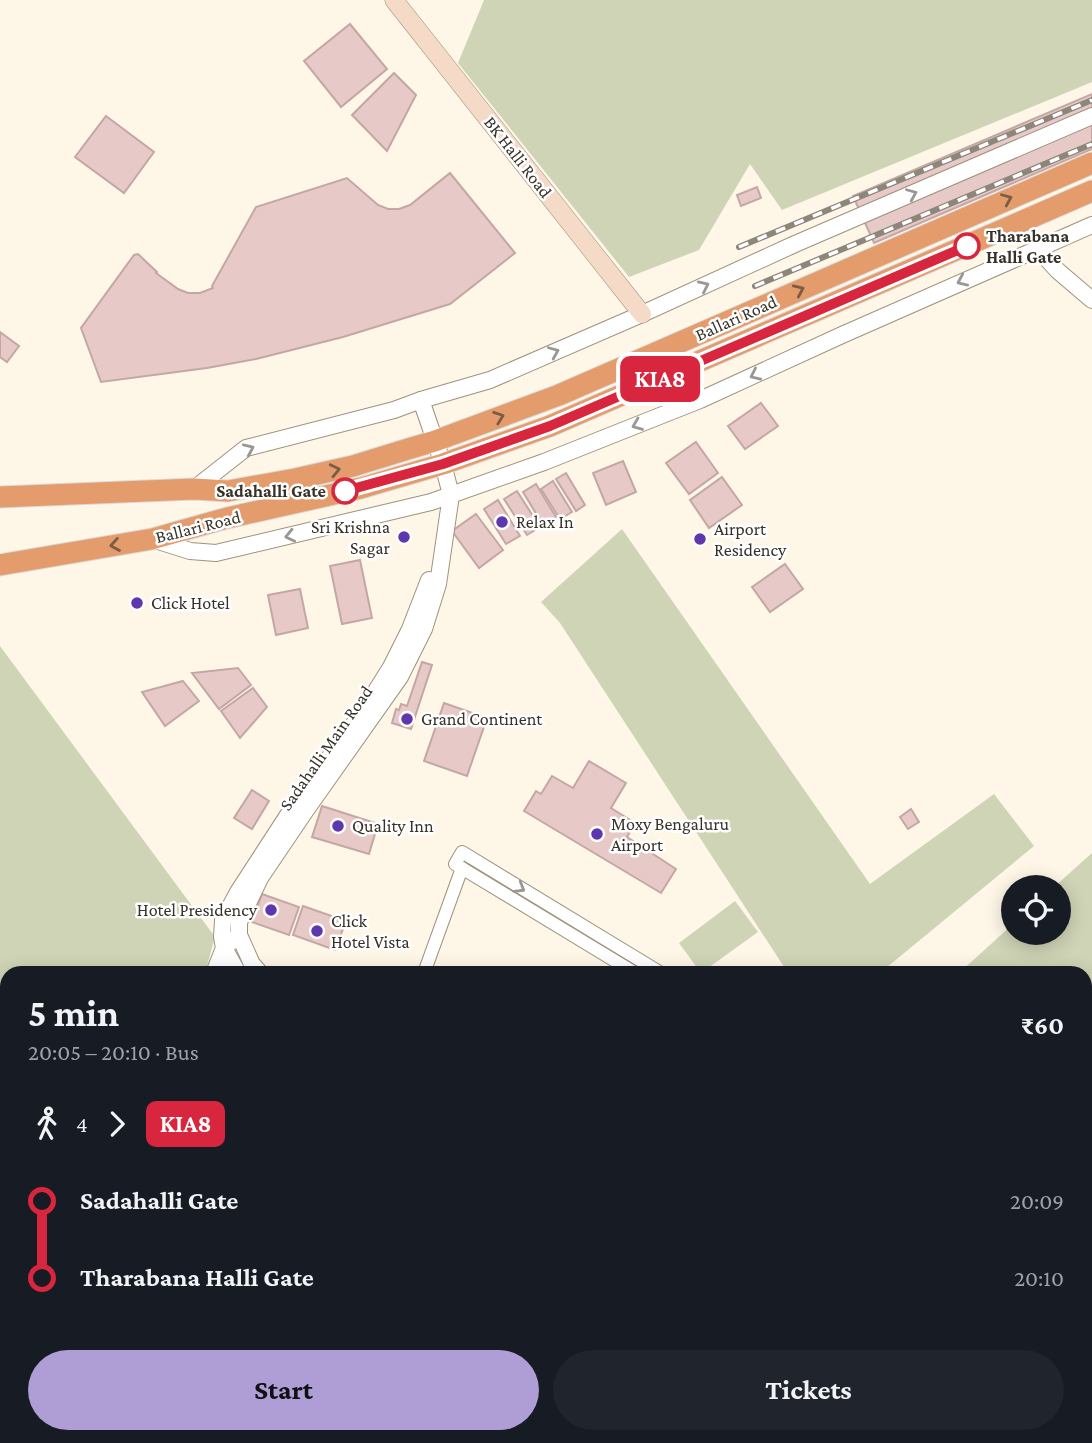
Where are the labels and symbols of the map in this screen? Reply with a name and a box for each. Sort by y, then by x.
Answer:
street label: BK Halli Road [480,112,556,202]
one-way arrow [905,188,917,202]
one-way arrow [1000,193,1013,207]
place label: Tharabana Halli Gate [986,226,1069,267]
marker: Tharabana Halli Gate [954,233,980,259]
one-way arrow [957,273,969,287]
one-way arrow [697,280,709,294]
one-way arrow [791,284,804,298]
street label: Ballari Road [692,291,780,345]
one-way arrow [547,346,560,360]
line badge: KIA8 [611,356,709,402]
one-way arrow [750,367,762,381]
one-way arrow [493,411,505,425]
one-way arrow [631,416,643,430]
one-way arrow [242,444,254,458]
one-way arrow [329,464,341,478]
marker: Sadahalli Gate [332,478,358,504]
place label: Sadahalli Gate [216,481,326,501]
street label: Ballari Road [153,507,243,547]
place label: Relax In [516,512,574,532]
marker: Relax In [494,514,510,530]
place label: Sri Krishna Sagar [311,517,391,558]
place label: Airport Residency [714,519,787,560]
one-way arrow [284,528,296,542]
marker: Sri Krishna Sagar [396,529,412,545]
marker: Airport Residency [692,531,708,547]
one-way arrow [109,537,121,552]
place label: Click Hotel [151,593,230,613]
marker: Click Hotel [129,595,145,611]
street label: Sadahalli Main Road [275,681,377,814]
place label: Grand Continent [421,709,543,729]
marker: Grand Continent [399,711,415,727]
place label: Moxy Bengaluru Airport [611,814,730,855]
place label: Quality Inn [352,816,434,836]
marker: Quality Inn [330,818,346,834]
marker: Moxy Bengaluru Airport [589,826,605,842]
one-way arrow [513,879,526,892]
place label: Hotel Presidency [137,900,258,920]
marker: Hotel Presidency [263,902,279,918]
place label: Click Hotel Vista [331,911,410,952]
marker: Click Hotel Vista [309,923,325,939]

